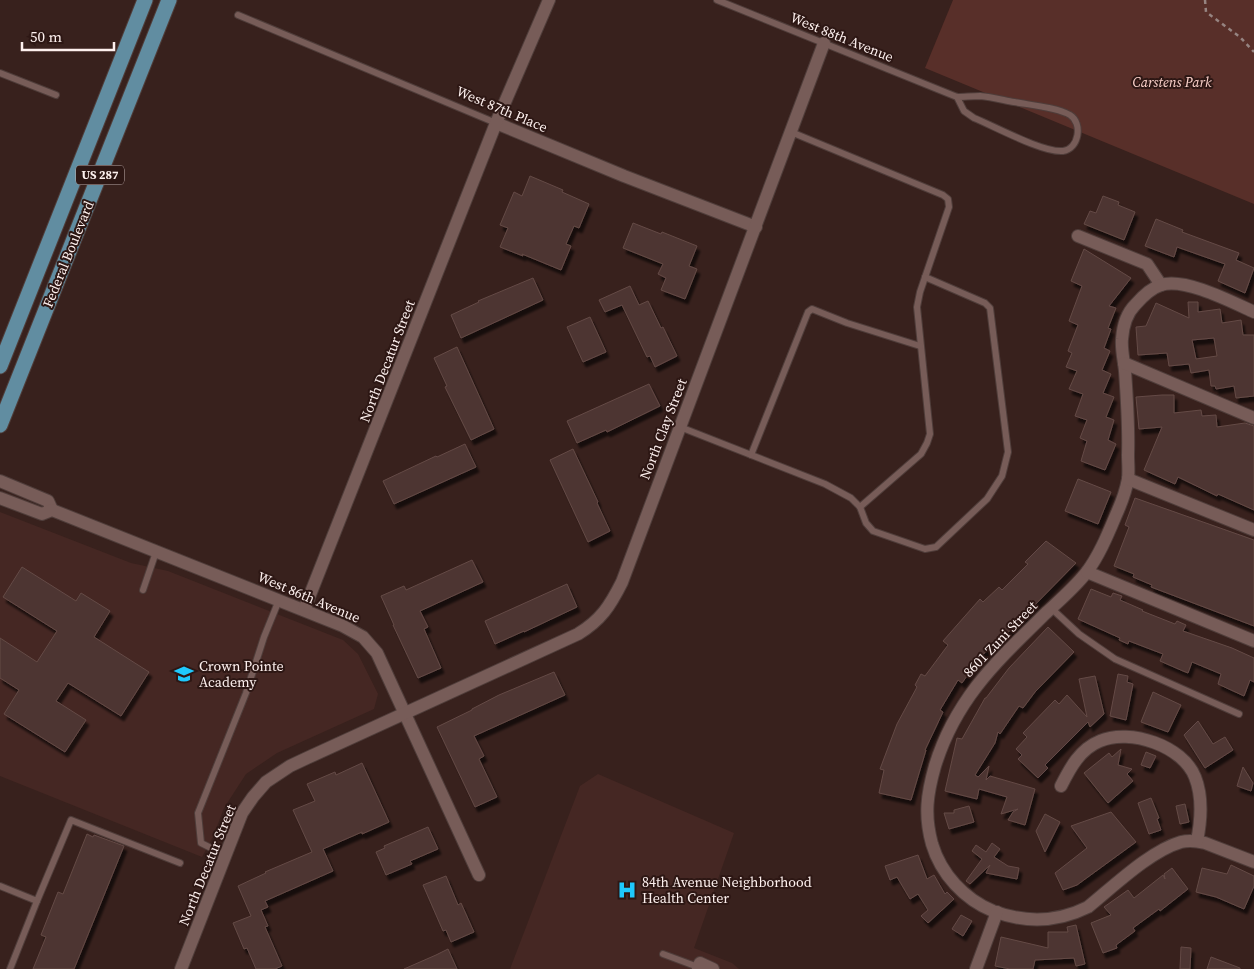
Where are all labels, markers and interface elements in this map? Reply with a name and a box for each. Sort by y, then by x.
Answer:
street label: West 88th Avenue [787,7,897,67]
scale bar [22,20,115,52]
text: 50 m [30,26,62,47]
park label: Carstens Park [1132,72,1212,92]
street label: West 87th Place [453,81,551,137]
road number: US 287 [76,166,124,184]
street label: Federal Boulevard [37,198,99,310]
street label: North Decatur Street [354,297,420,425]
street label: North Clay Street [635,375,692,482]
street label: West 86th Avenue [255,566,363,628]
street label: 8601 Zuni Street [958,596,1042,682]
place label: Crown Pointe Academy [199,656,284,692]
school or university icon: Crown Pointe Academy [173,663,195,685]
street label: North Decatur Street [173,801,241,929]
place label: 84th Avenue Neighborhood Health Center [642,872,812,908]
hospital icon: 84th Avenue Neighborhood Health Center [616,879,638,901]

